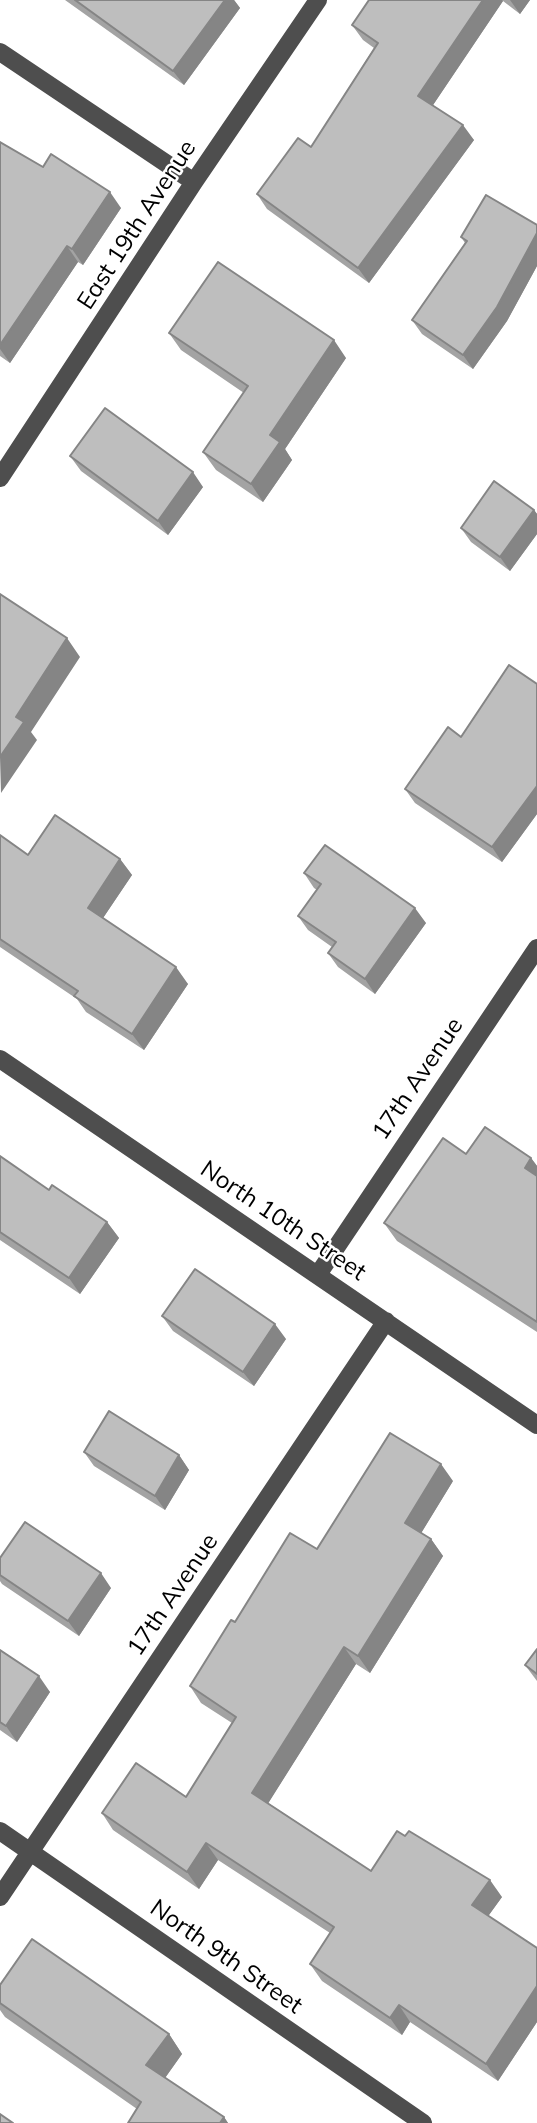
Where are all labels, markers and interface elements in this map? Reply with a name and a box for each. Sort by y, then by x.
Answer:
street label: East 19th Avenue [72,135,202,315]
street label: 17th Avenue [367,1012,469,1146]
street label: North 10th Street [195,1155,371,1287]
street label: 17th Avenue [122,1528,224,1662]
street label: North 9th Street [144,1894,308,2020]

